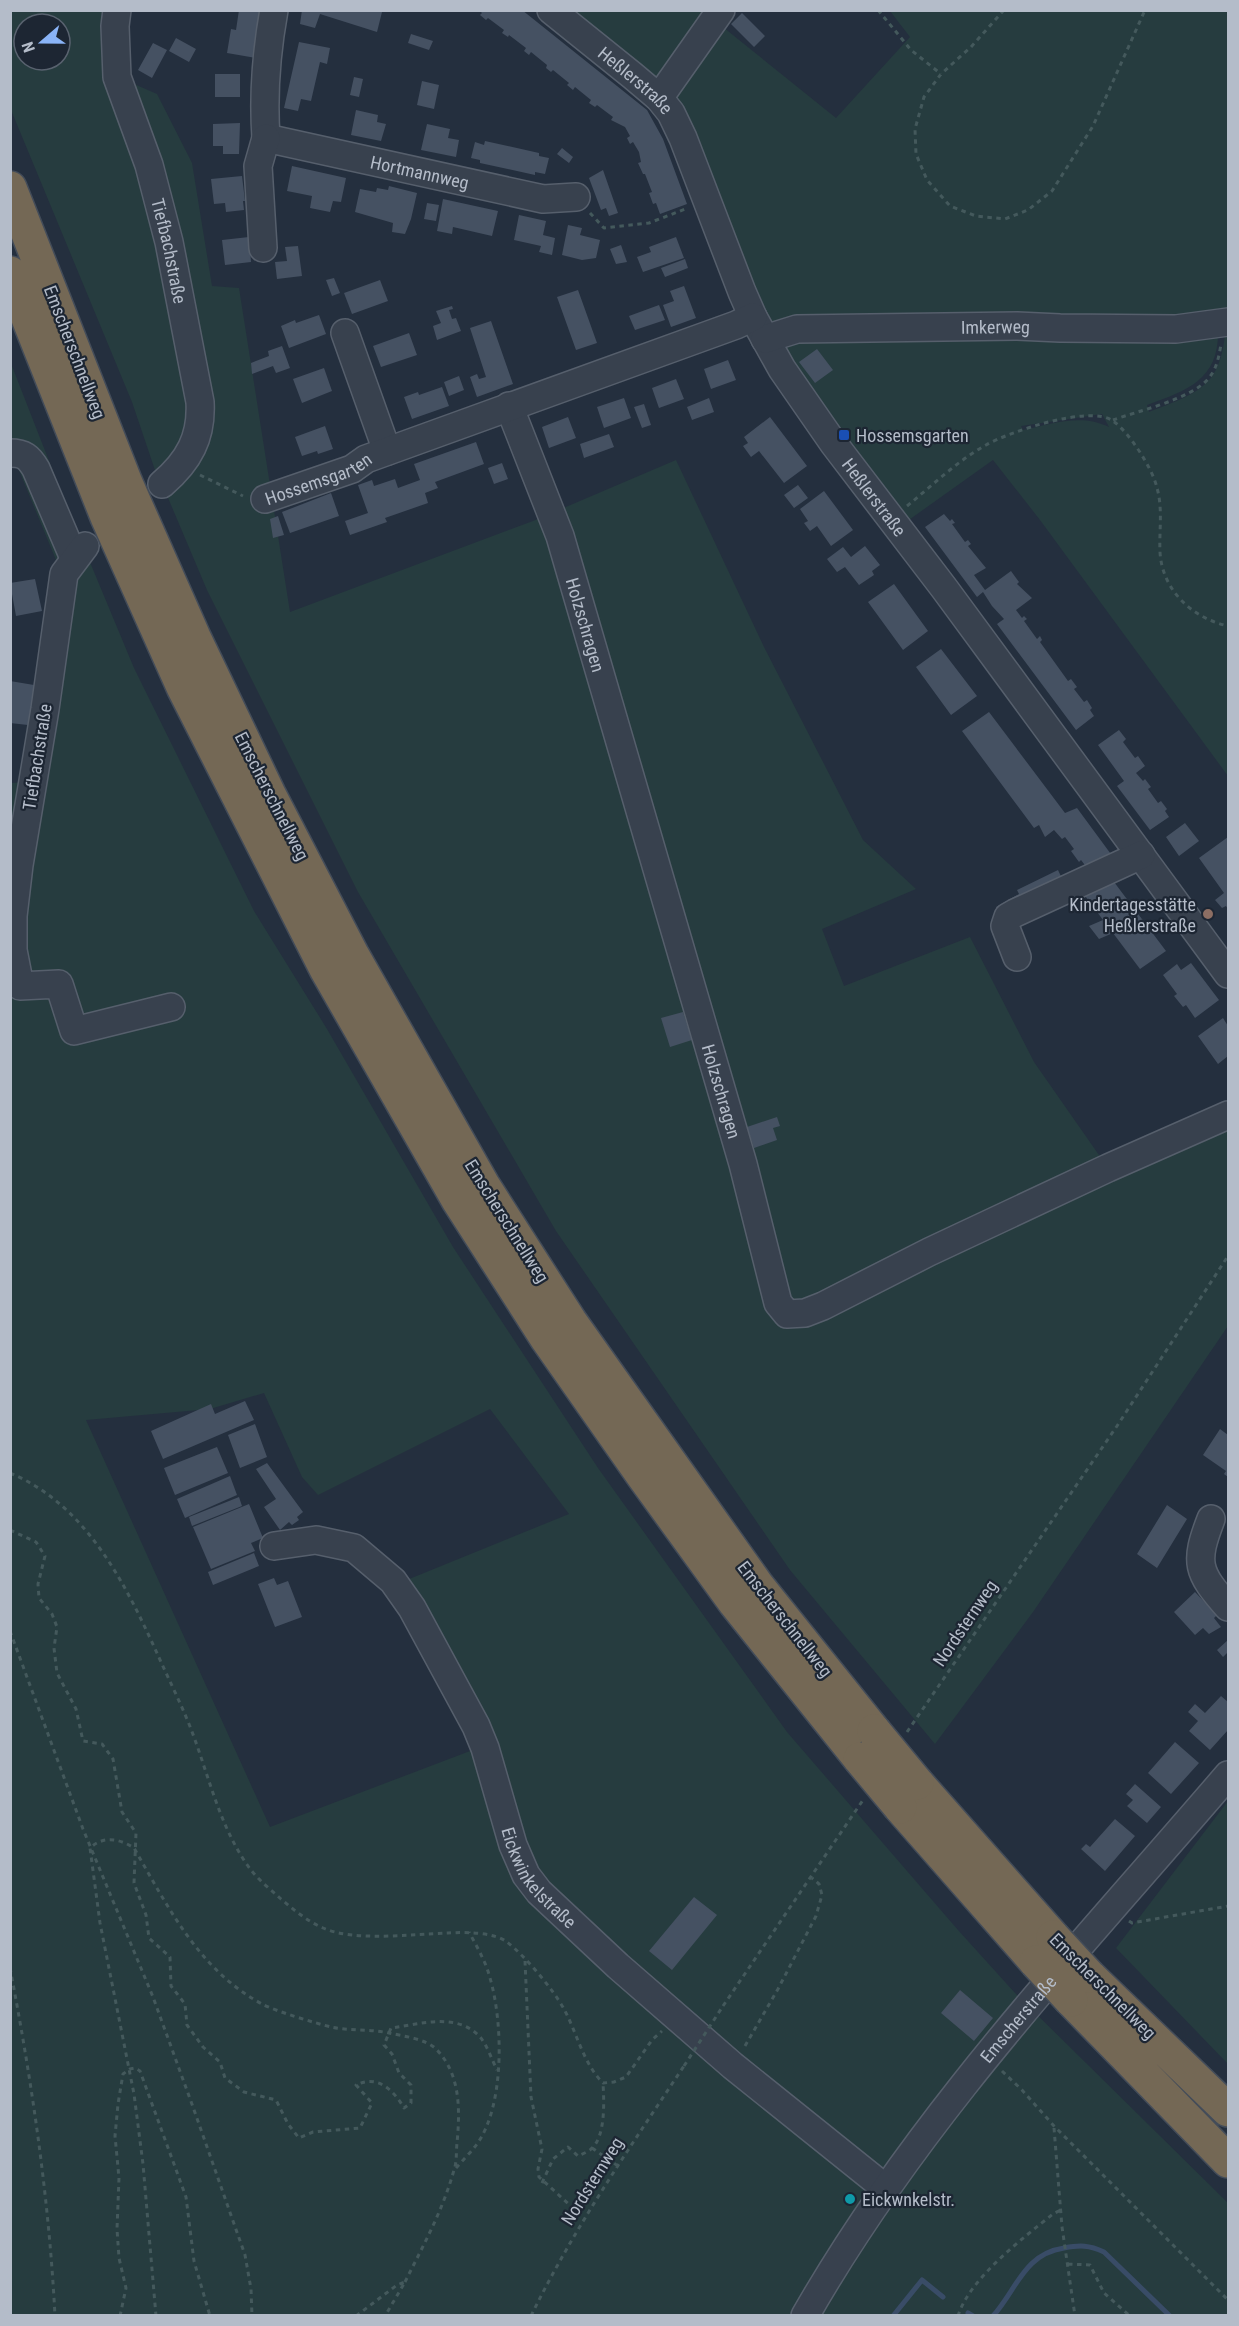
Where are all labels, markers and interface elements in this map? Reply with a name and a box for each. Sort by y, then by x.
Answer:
north arrow [12,12,72,72]
text: N [18,39,39,55]
street label: Heßlerstraße [594,42,678,118]
street label: Hortmannweg [369,151,471,193]
street label: Tiefbachstraße [148,196,191,305]
street label: Emscherschnellweg [40,282,110,422]
street label: Imkerweg [961,315,1030,337]
place label: Hossemsgarten [856,425,969,446]
marker: Hossemsgarten [837,428,851,442]
street label: Hossemsgarten [262,448,375,509]
street label: Heßlerstraße [838,454,911,540]
street label: Holzschragen [562,575,610,674]
street label: Tiefbachstraße [18,702,56,812]
street label: Emscherschnellweg [231,728,313,864]
place label: Kindertagesstätte Heßlerstraße [1069,894,1196,936]
marker: Kindertagesstätte Heßlerstraße [1201,907,1215,921]
street label: Holzschragen [698,1042,745,1141]
street label: Emscherschnellweg [461,1156,553,1286]
street label: Emscherschnellweg [733,1557,837,1681]
street label: Nordsternweg [928,1576,1002,1670]
street label: Eickwinkelstraße [498,1825,581,1932]
street label: Emscherschnellweg [1046,1929,1160,2043]
street label: Emscherstraße [976,1971,1060,2067]
street label: Nordsternweg [557,2133,627,2229]
place label: Eickwnkelstr. [862,2189,955,2210]
marker: Eickwnkelstr. [843,2192,857,2206]

